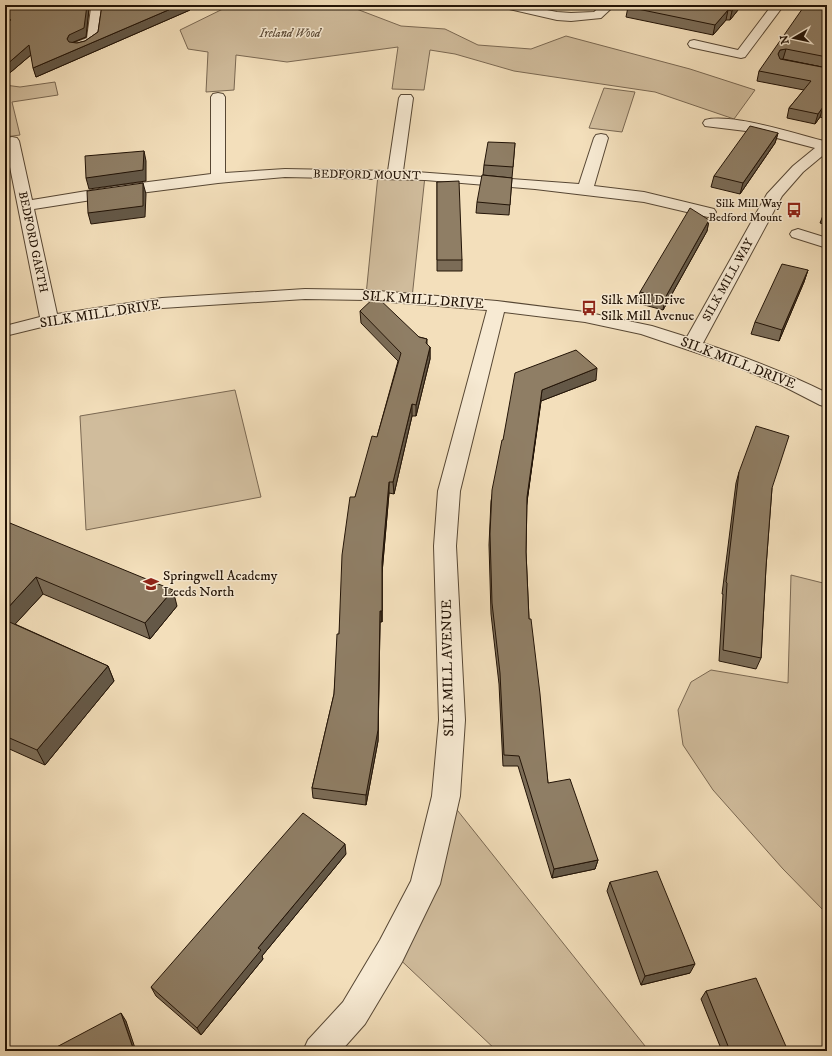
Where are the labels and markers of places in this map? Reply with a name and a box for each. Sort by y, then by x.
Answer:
place label: Silk Mill Way Bedford Mount [708,196,782,225]
bus stop icon: Silk Mill Way Bedford Mount [785,201,803,219]
place label: Silk Mill Drive Silk Mill Avenue [601,291,694,325]
bus stop icon: Silk Mill Drive Silk Mill Avenue [580,299,598,317]
place label: Springwell Academy Leeds North [163,567,278,601]
school or university icon: Springwell Academy Leeds North [142,575,160,593]

